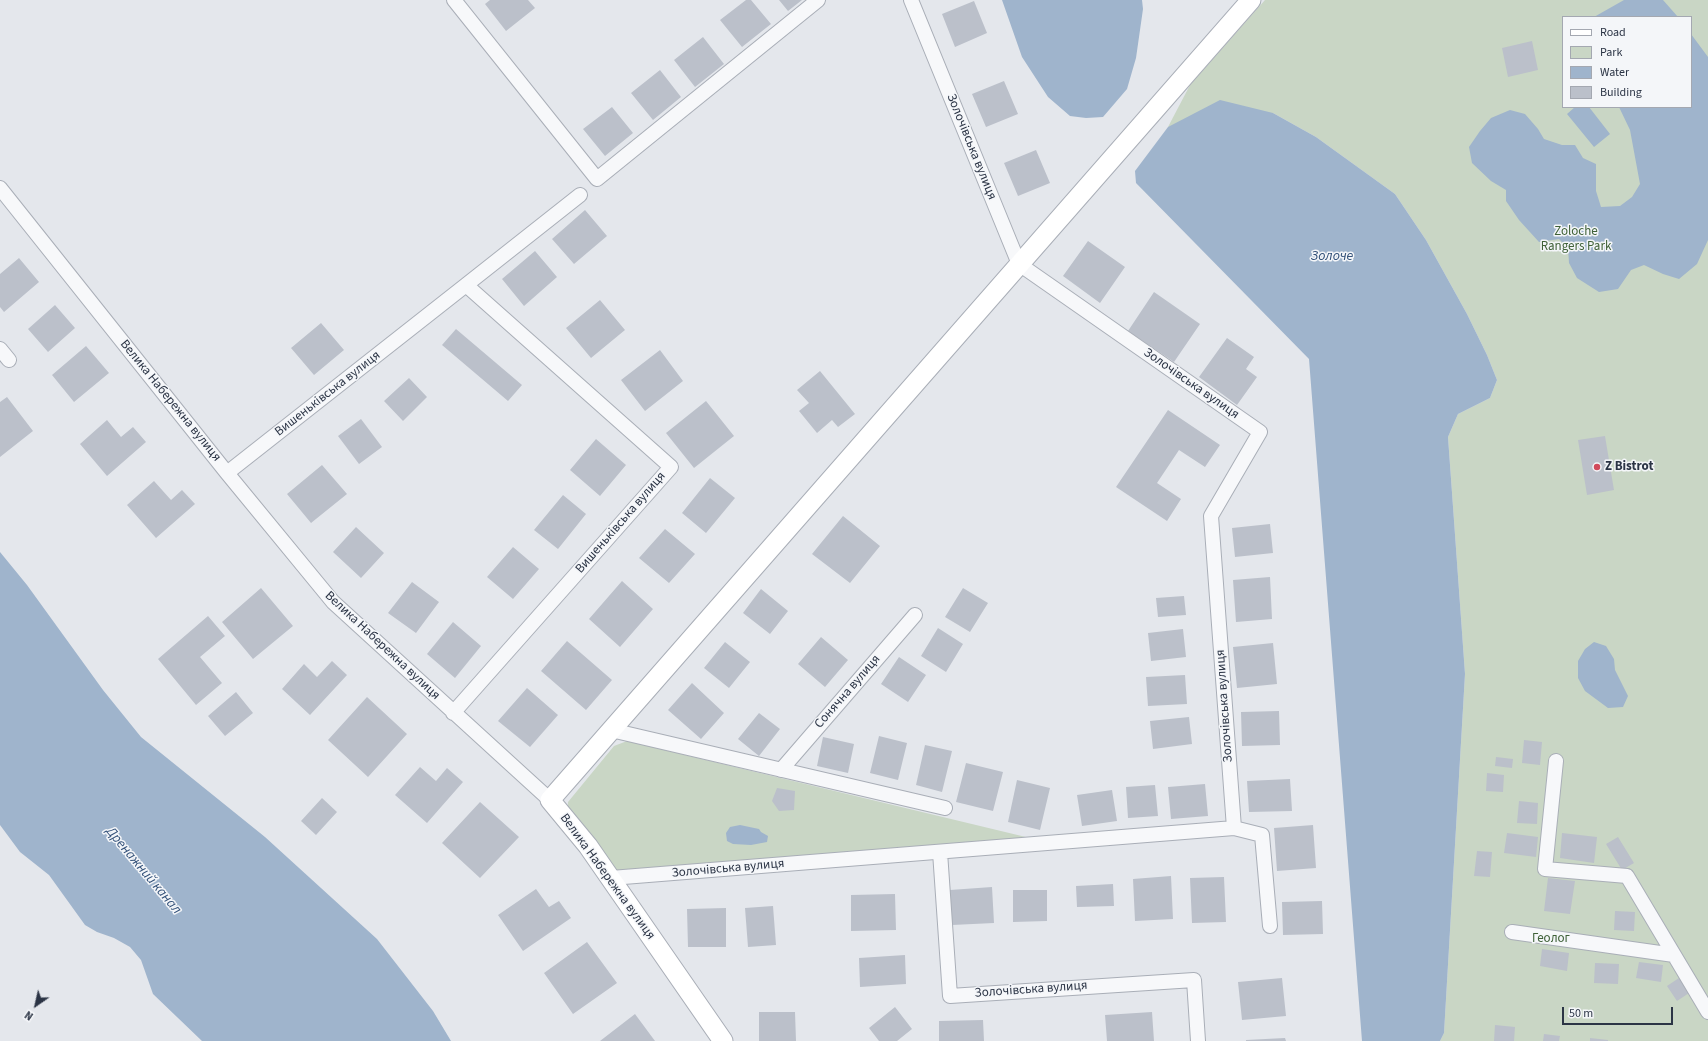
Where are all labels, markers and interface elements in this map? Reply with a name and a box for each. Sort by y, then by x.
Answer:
legend [1562,16,1692,108]
text: Road [1600,24,1626,41]
text: Park [1600,44,1622,61]
text: Water [1600,64,1629,81]
text: Building [1600,84,1642,101]
street label: Золочівська вулиця [943,92,999,202]
park label: Zoloche Rangers Park [1541,224,1611,255]
water label: Золоче [1311,249,1353,265]
street label: Велика Набережна вулиця [116,337,224,465]
street label: Золочівська вулиця [1140,345,1242,423]
street label: Вишеньківська вулиця [272,348,384,440]
place label: Z Bistrot [1605,459,1653,475]
marker: Z Bistrot [1592,462,1602,472]
street label: Вишеньківська вулиця [573,469,669,577]
street label: Велика Набережна вулиця [321,588,443,704]
street label: Золочівська вулиця [1213,649,1237,763]
street label: Сонячна вулиця [812,652,884,732]
street label: Велика Набережна вулиця [556,811,658,943]
water label: Дренажний канал [102,824,184,918]
street label: Золочівська вулиця [671,856,785,882]
park label: Геолог [1532,931,1570,947]
street label: Золочівська вулиця [974,978,1088,1002]
north arrow [16,985,56,1025]
scale bar [1564,999,1675,1025]
text: 50 m [1569,1005,1593,1022]
text: N [22,1007,36,1024]

